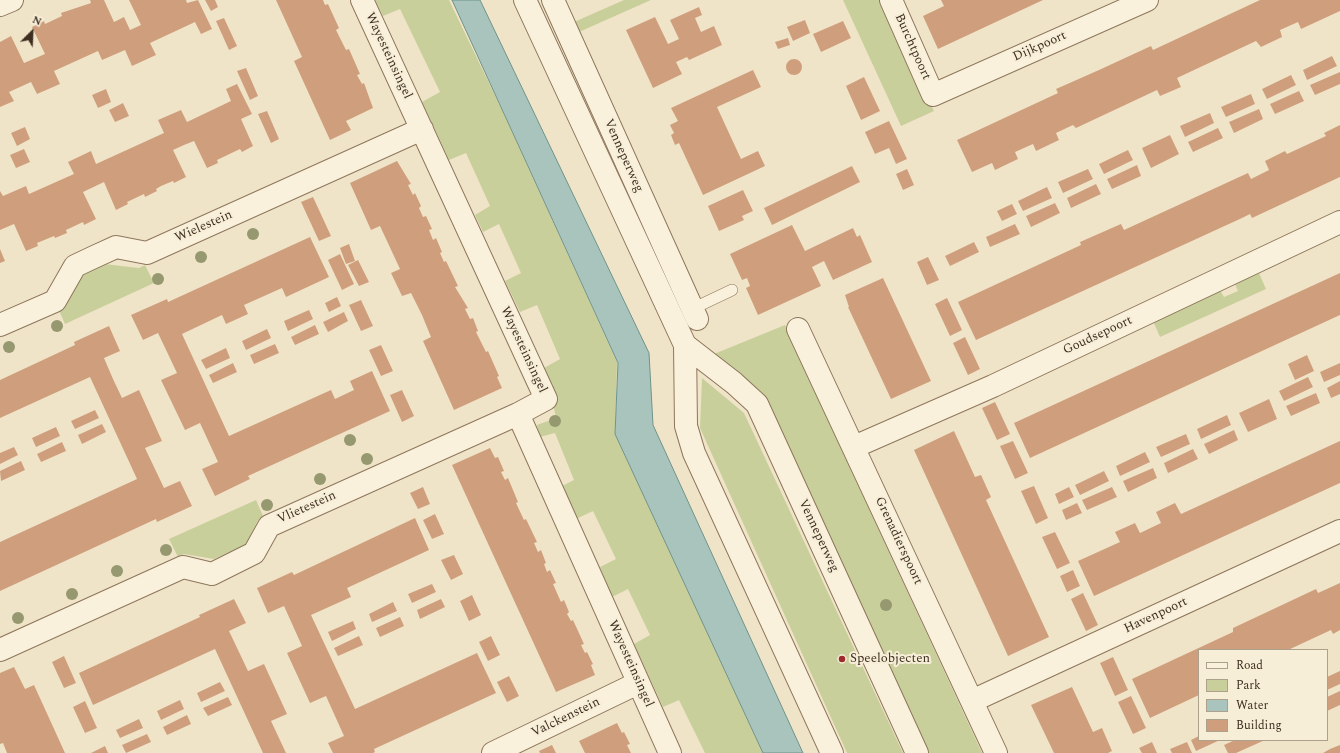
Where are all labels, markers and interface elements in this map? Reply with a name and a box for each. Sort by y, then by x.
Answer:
street label: Wayesteinsingel [361,10,415,102]
text: N [30,11,45,30]
street label: Burchtpoort [890,11,934,83]
north arrow [12,12,52,52]
street label: Dijkpoort [1011,28,1069,66]
street label: Venneperweg [600,117,646,195]
street label: Wielestein [173,207,235,247]
street label: Wayesteinsingel [496,304,550,396]
street label: Goudsepoort [1061,313,1135,359]
street label: Vlietestein [275,488,339,528]
street label: Grenadierspoort [871,495,925,587]
street label: Venneperweg [794,497,842,575]
street label: Havenpoort [1122,595,1190,637]
street label: Wayesteinsingel [604,618,656,710]
legend [1198,649,1328,741]
place label: Speelobjecten [850,651,930,667]
marker: Speelobjecten [837,654,847,664]
text: Road [1236,656,1263,675]
text: Park [1236,676,1261,695]
street label: Valckenstein [529,695,603,741]
text: Water [1236,696,1268,715]
text: Building [1236,716,1282,735]

